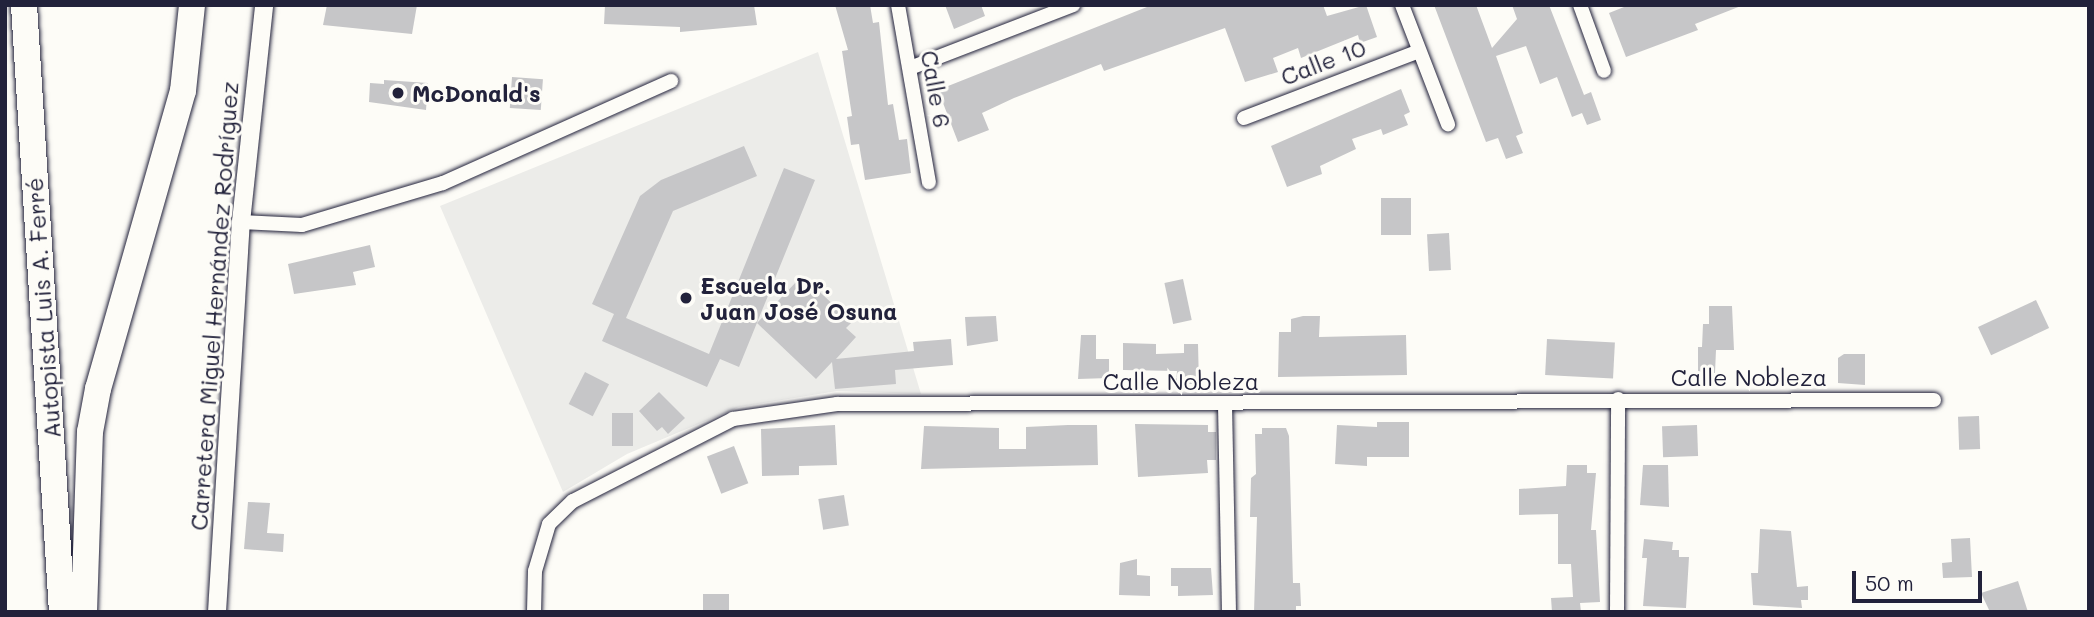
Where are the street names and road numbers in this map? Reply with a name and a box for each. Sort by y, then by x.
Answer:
street label: Calle 10 [1277,33,1369,91]
street label: Calle 6 [916,48,956,130]
street label: Carretera Miguel Hernández Rodríguez [185,81,243,531]
street label: Autopista Luis A. Ferré [20,177,66,439]
street label: Calle Nobleza [1671,363,1827,391]
street label: Calle Nobleza [1103,367,1259,395]

